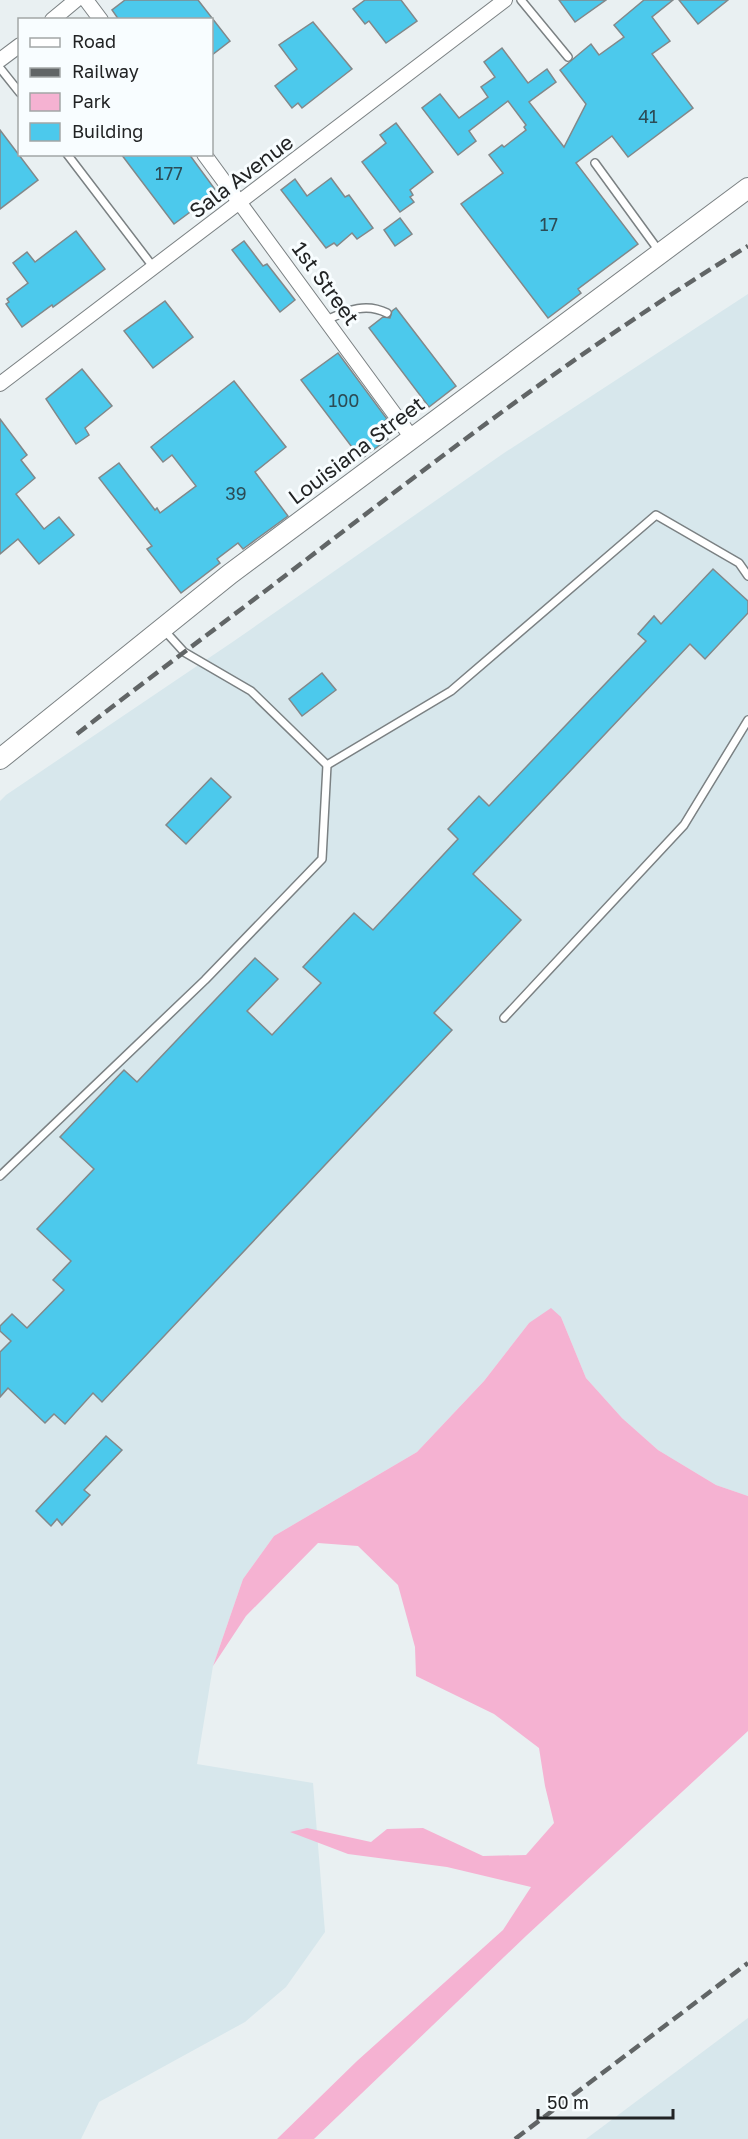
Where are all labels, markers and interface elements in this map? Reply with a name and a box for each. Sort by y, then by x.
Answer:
legend [18,18,213,156]
text: Road [72,30,116,52]
text: Railway [72,60,139,82]
text: Park [72,90,111,112]
house number: 41 [638,105,658,127]
text: Building [72,120,143,142]
street label: Sala Avenue [184,129,298,223]
house number: 177 [155,162,183,184]
house number: 17 [540,213,558,235]
street label: 1st Street [287,236,365,330]
house number: 100 [328,389,360,411]
street label: Louisiana Street [283,390,429,510]
house number: 39 [225,482,247,504]
scale bar [538,2082,673,2120]
text: 50 m [547,2091,589,2113]

